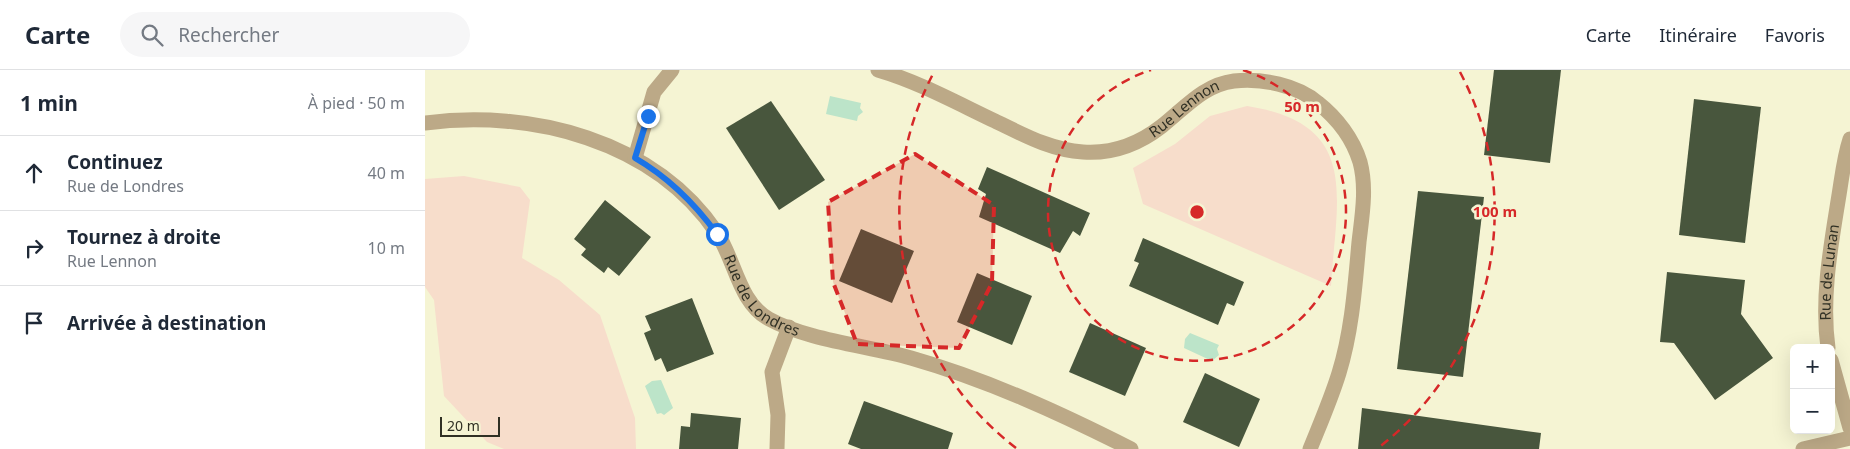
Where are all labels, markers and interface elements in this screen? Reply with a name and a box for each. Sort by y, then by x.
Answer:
search box [120,12,470,57]
text: Carte [25,18,90,51]
icon: search [138,21,166,49]
text: Rechercher [178,22,279,48]
text: Carte [1586,23,1631,47]
text: Itinéraire [1659,23,1737,47]
text: Favoris [1765,23,1825,47]
street label: Rue Lennon [1144,75,1222,142]
text: 1 min [20,89,78,117]
text: À pied · 50 m [308,92,405,114]
text: 50 m [1284,96,1320,116]
route end [637,105,660,128]
text: Continuez [67,149,163,175]
icon: ahead [20,159,48,187]
text: 40 m [368,162,405,184]
text: Rue de Londres [67,175,184,197]
text: 100 m [1473,201,1517,221]
centre of rings [1188,203,1206,221]
route start [706,223,729,246]
street label: Rue de Lunan [1815,223,1843,321]
text: Tournez à droite [67,224,221,250]
icon: right [20,234,48,262]
text: 10 m [368,237,405,259]
text: Rue Lennon [67,250,157,272]
street label: Rue de Londres [720,251,802,340]
icon: arrive [20,309,48,337]
text: Arrivée à destination [67,310,266,336]
map controls [1790,344,1835,434]
button: + [1790,344,1835,389]
button: − [1790,389,1835,434]
scale bar [440,414,500,437]
text: 20 m [447,416,480,435]

